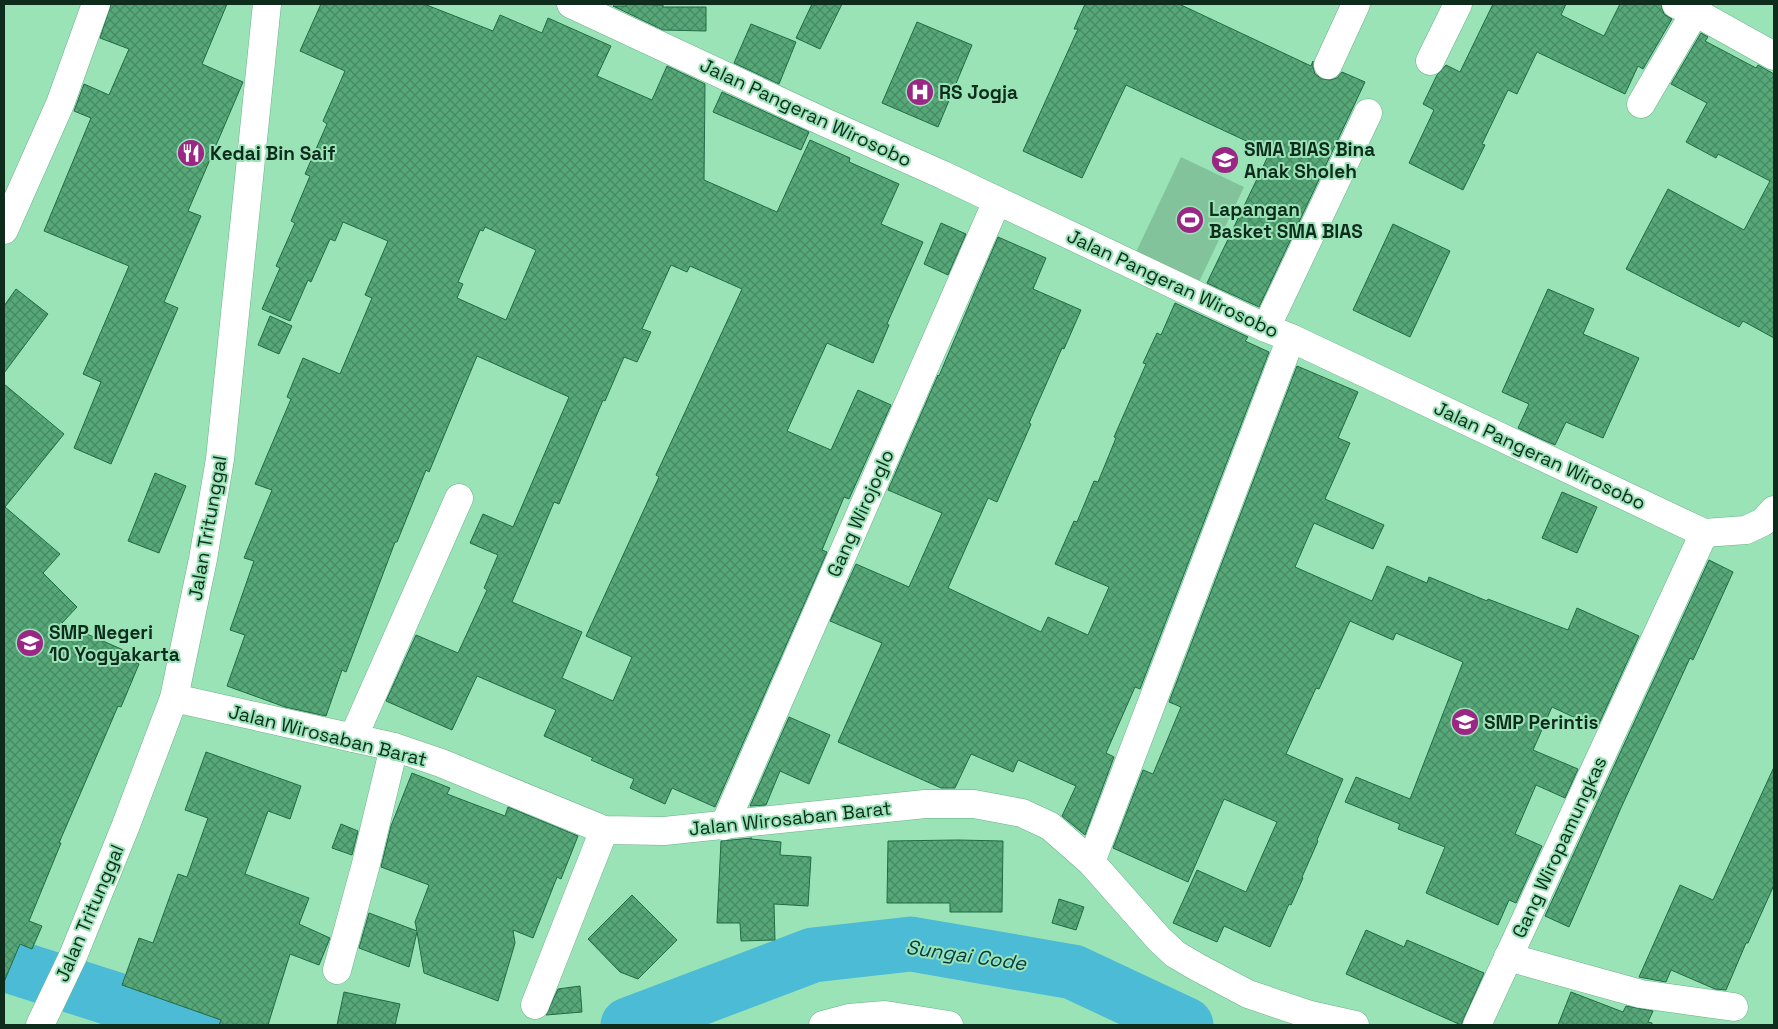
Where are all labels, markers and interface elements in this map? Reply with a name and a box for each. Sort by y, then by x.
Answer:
street label: Jalan Pangeran Wirosobo [696,52,916,173]
hospital icon: RS Jogja [905,77,935,107]
place label: RS Jogja [939,80,1018,105]
place label: SMA BIAS Bina Anak Sholeh [1244,137,1375,184]
restaurant icon: Kedai Bin Saif [176,138,206,168]
place label: Kedai Bin Saif [210,141,336,166]
school or university icon: SMA BIAS Bina Anak Sholeh [1210,145,1240,175]
place label: Lapangan Basket SMA BIAS [1209,197,1363,244]
sports icon: Lapangan Basket SMA BIAS [1175,205,1205,235]
street label: Jalan Pangeran Wirosobo [1063,223,1283,344]
street label: Jalan Pangeran Wirosobo [1430,395,1650,516]
street label: Gang Wirojoglo [821,446,900,581]
street label: Jalan Tritunggal [182,454,233,603]
place label: SMP Negeri 10 Yogyakarta [49,620,180,667]
school or university icon: SMP Negeri 10 Yogyakarta [15,628,45,658]
street label: Jalan Wirosaban Barat [226,699,430,772]
school or university icon: SMP Perintis [1450,707,1480,737]
place label: SMP Perintis [1484,710,1599,735]
street label: Gang Wiropamungkas [1506,752,1613,942]
street label: Jalan Wirosaban Barat [688,795,893,842]
street label: Jalan Tritunggal [49,841,130,986]
water label: Sungai Code [904,934,1029,976]

